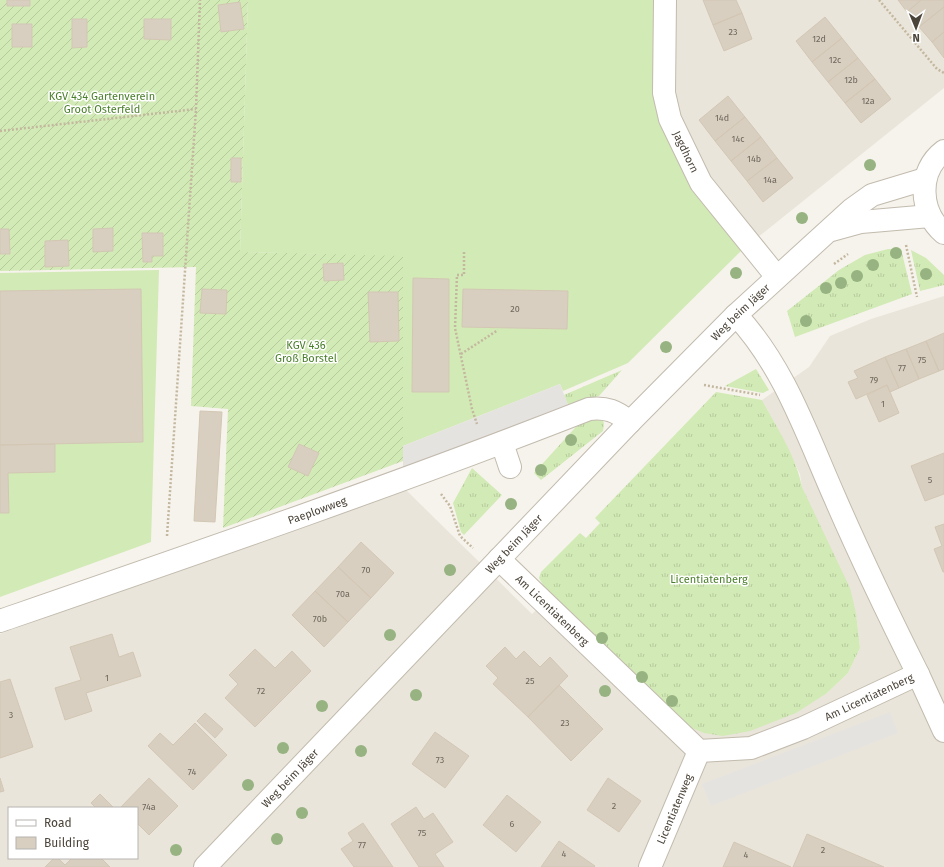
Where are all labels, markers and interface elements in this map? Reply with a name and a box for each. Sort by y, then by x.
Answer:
north arrow [896,8,936,48]
house number: 23 [729,27,737,37]
text: N [912,31,920,44]
house number: 12d [812,34,826,44]
house number: 12c [829,55,842,65]
house number: 12b [844,75,858,85]
park label: KGV 434 Gartenverein Groot Osterfeld [49,90,155,116]
house number: 12a [861,96,875,106]
house number: 14d [715,113,729,123]
street label: Jagdhorn [670,129,701,175]
house number: 14c [732,134,745,144]
house number: 14b [747,154,761,164]
house number: 14a [763,175,777,185]
street label: Weg beim Jäger [708,281,773,344]
house number: 20 [510,304,520,314]
park label: KGV 436 Groß Borstel [275,339,337,365]
house number: 75 [918,355,927,365]
house number: 77 [898,363,906,373]
house number: 79 [870,375,879,385]
house number: 1 [881,399,885,409]
house number: 5 [928,475,933,485]
street label: Paeplowweg [286,494,349,527]
street label: Weg beim Jäger [483,511,546,576]
house number: 70 [362,565,370,575]
street label: Am Licentiatenberg [513,573,592,649]
park label: Licentiatenberg [670,573,748,586]
house number: 70a [336,589,350,599]
house number: 70b [313,614,327,624]
street label: Am Licentiatenberg [823,671,916,724]
house number: 1 [105,673,109,683]
house number: 25 [526,676,535,686]
house number: 72 [257,686,265,696]
house number: 3 [9,710,13,720]
house number: 23 [561,718,569,728]
street label: Weg beim Jäger [259,746,322,811]
house number: 73 [436,755,444,765]
house number: 74 [188,767,196,777]
street label: Licentiatenweg [654,772,696,846]
house number: 2 [612,801,616,811]
house number: 74a [142,802,156,812]
legend [8,807,138,859]
text: Road [44,816,72,830]
house number: 6 [510,819,515,829]
house number: 75 [418,828,427,838]
text: Building [44,836,90,850]
house number: 77 [358,840,366,850]
house number: 2 [821,845,825,855]
house number: 4 [562,849,567,859]
house number: 4 [744,850,749,860]

